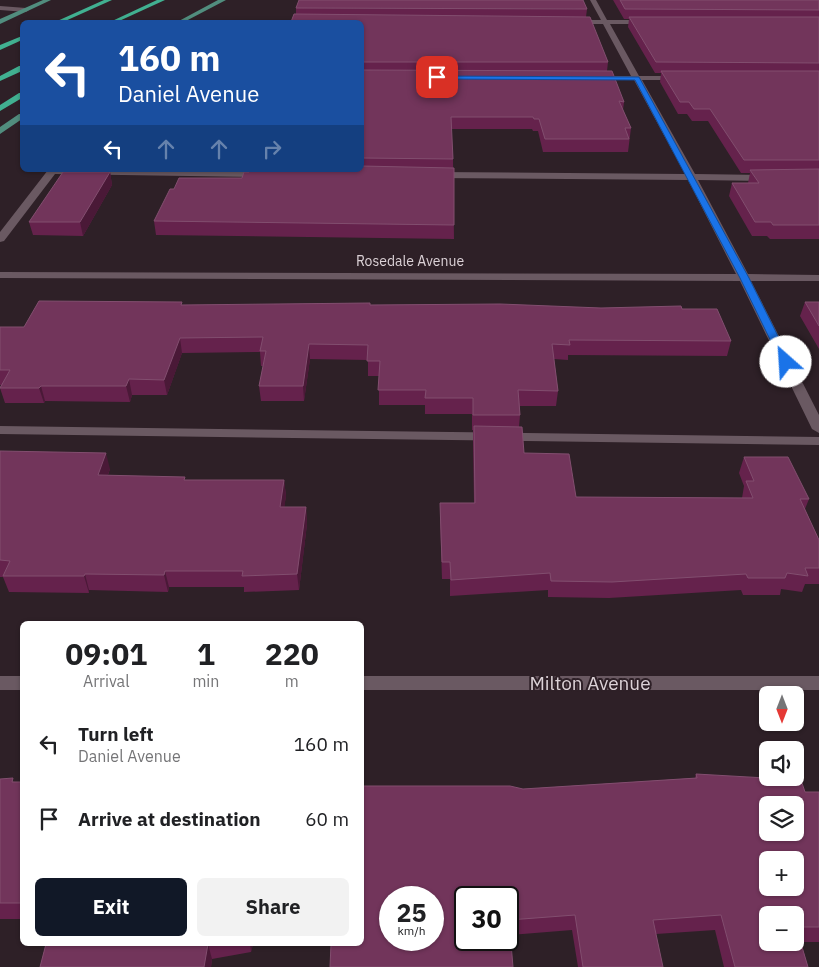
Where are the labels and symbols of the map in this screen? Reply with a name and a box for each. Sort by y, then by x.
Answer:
pin [416,56,458,98]
street label: Rosedale Avenue [356,252,464,270]
position arrow [759,335,811,387]
street label: Milton Avenue [529,671,651,695]
north arrow [759,686,804,731]
speed limit sign: 30 [454,886,519,951]

